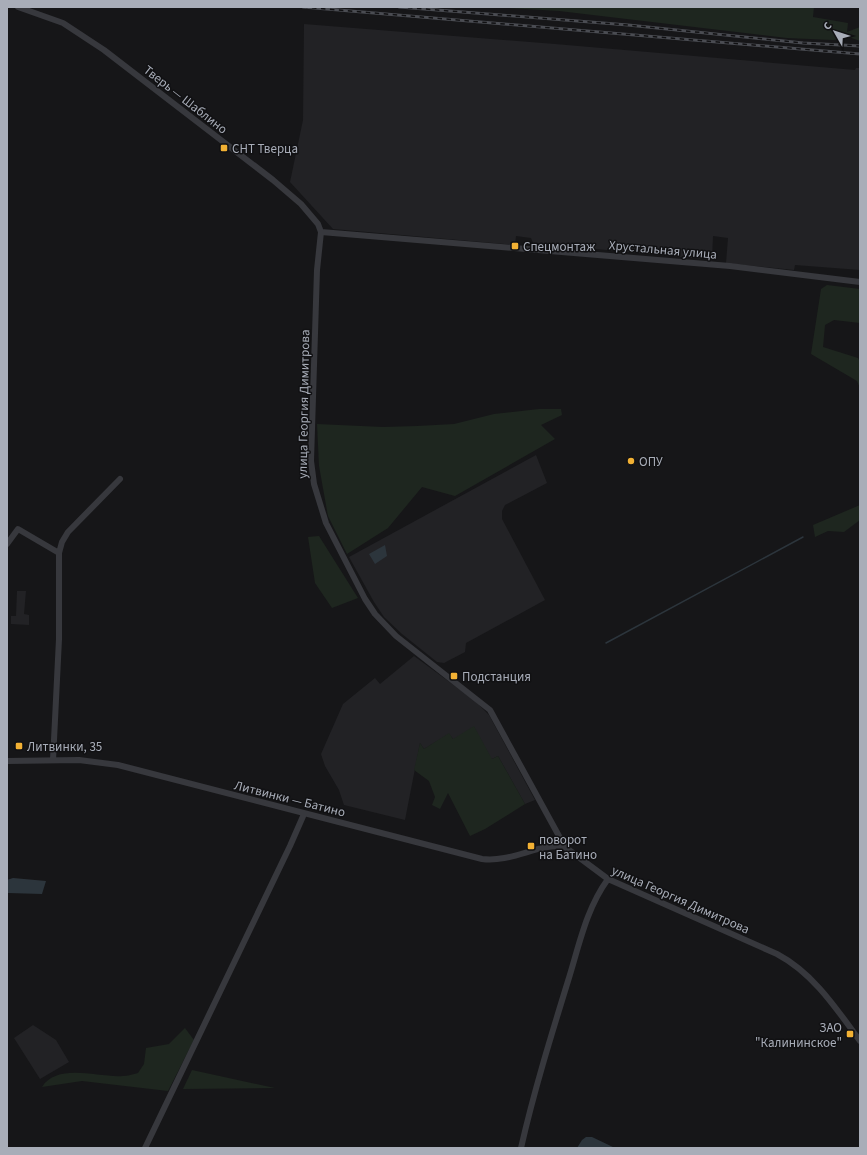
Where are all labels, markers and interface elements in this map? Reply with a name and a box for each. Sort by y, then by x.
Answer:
north arrow [815,12,855,52]
text: С [820,18,836,33]
street label: Тверь — Шаблино [140,61,231,138]
place label: СНТ Тверца [232,140,298,158]
marker: СНТ Тверца [219,143,229,153]
street label: Хрустальная улица [608,236,718,264]
place label: Спецмонтаж [523,238,595,256]
marker: Спецмонтаж [510,241,520,251]
street label: улица Георгия Димитрова [294,329,314,479]
place label: ОПУ [639,453,663,471]
marker: ОПУ [626,456,636,466]
place label: Подстанция [462,668,531,686]
marker: Подстанция [449,671,459,681]
place label: Литвинки, 35 [27,738,102,756]
marker: Литвинки, 35 [14,741,24,751]
street label: Литвинки — Батино [232,776,347,821]
place label: поворот на Батино [539,831,597,864]
marker: поворот на Батино [526,841,536,851]
street label: улица Георгия Димитрова [609,861,752,938]
place label: ЗАО "Калининское" [755,1019,842,1052]
marker: ЗАО "Калининское" [845,1029,855,1039]

